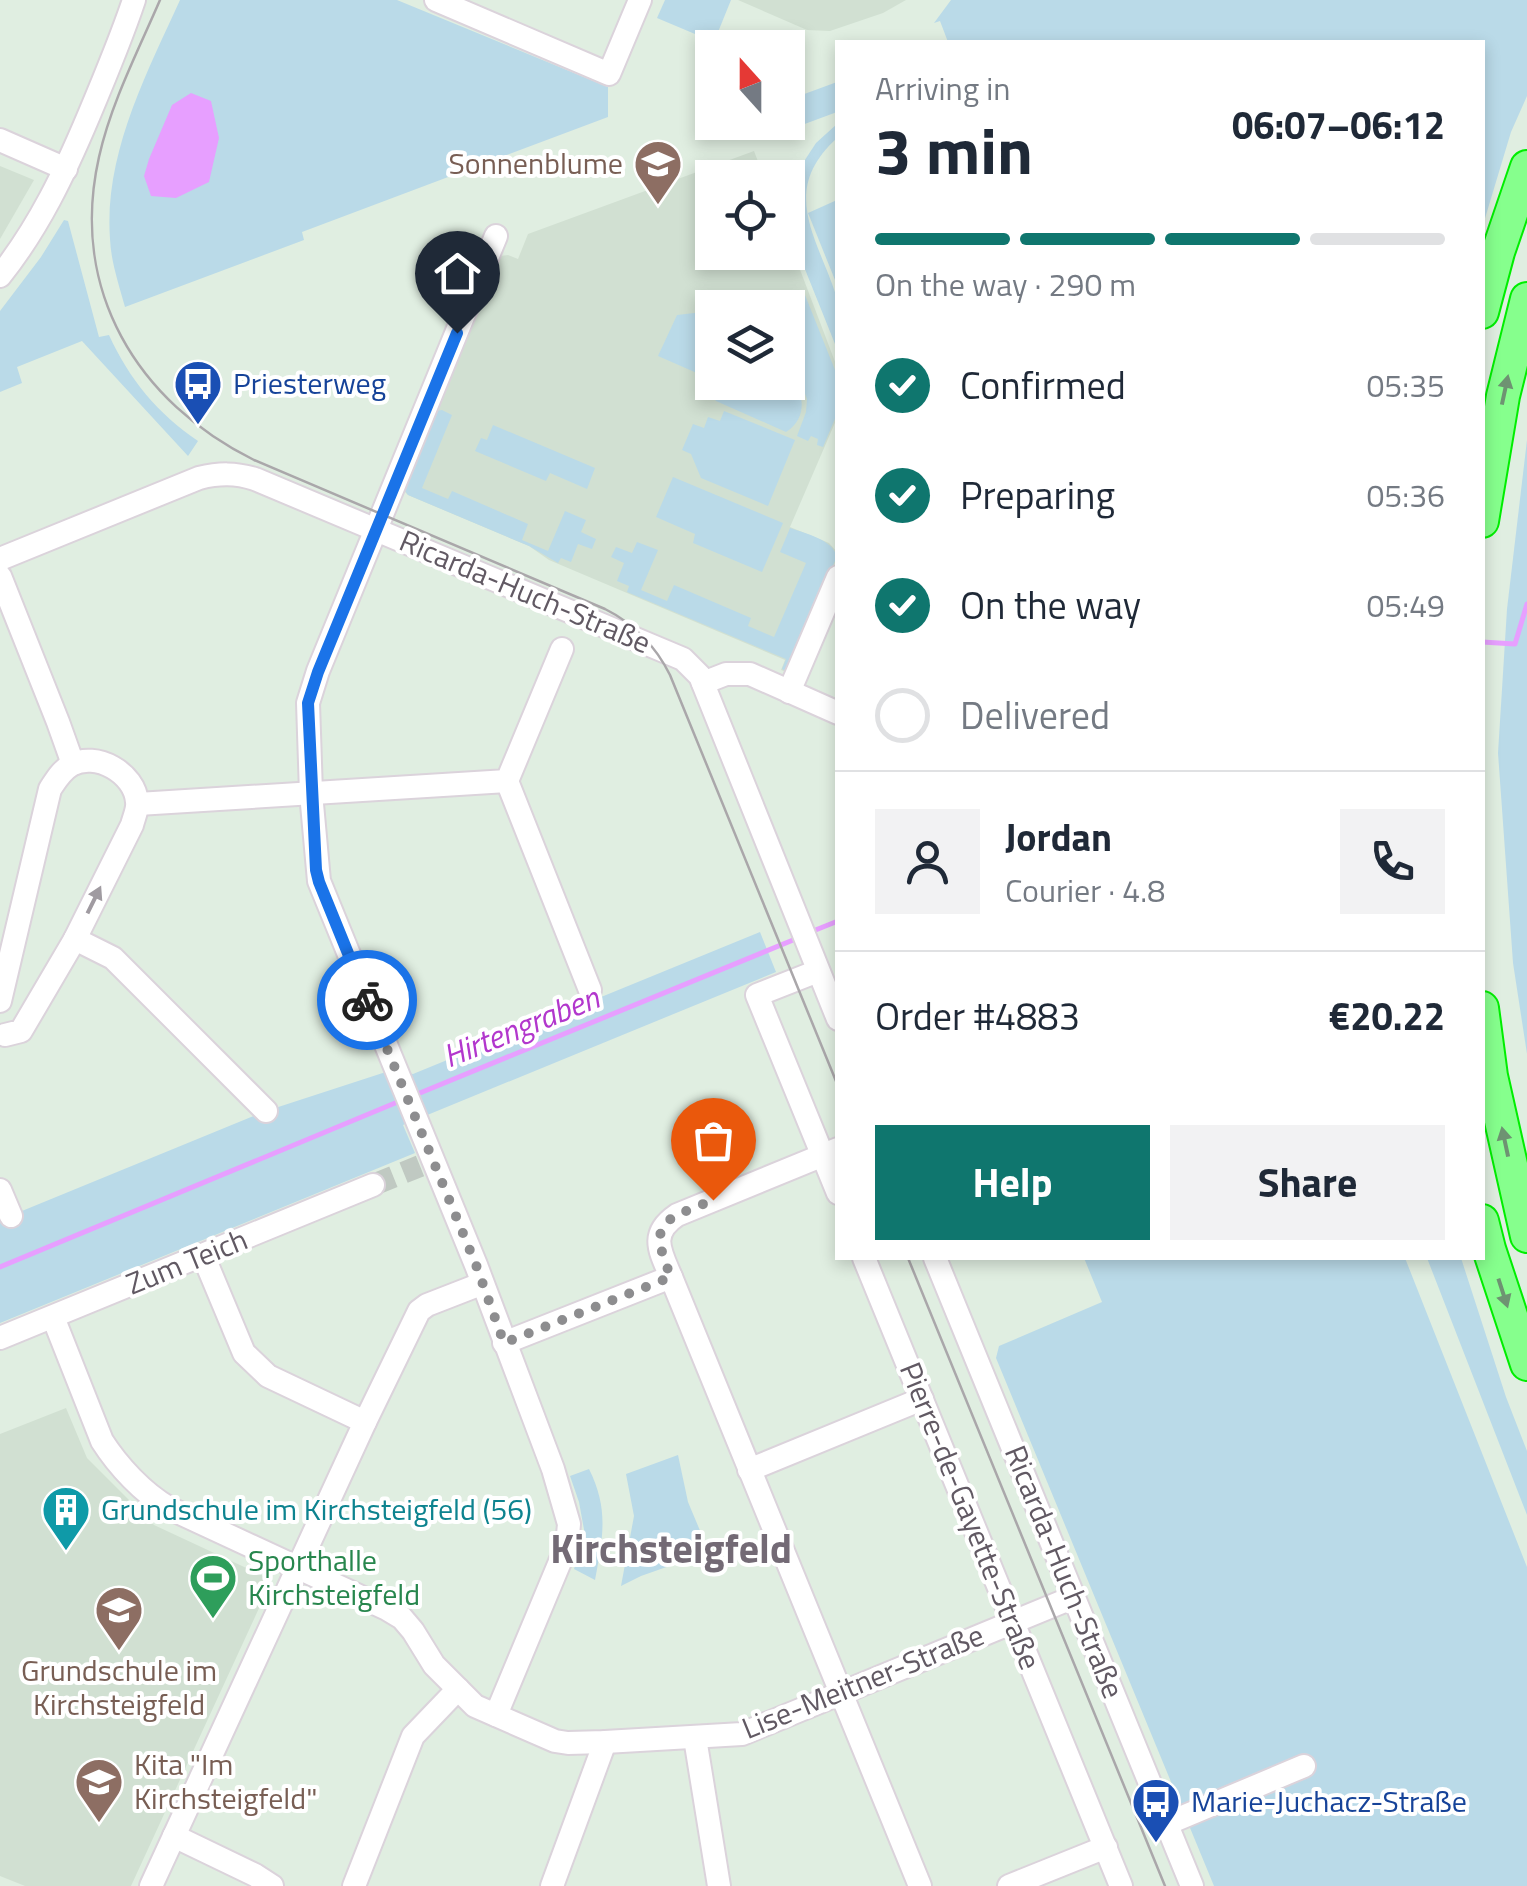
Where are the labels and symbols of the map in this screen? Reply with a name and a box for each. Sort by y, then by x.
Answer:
north arrow [695,30,805,140]
school or university icon: Sonnenblume [632,138,684,206]
place label: Sonnenblume [449,140,623,186]
pin [415,231,500,334]
bus stop icon: Priesterweg [172,358,224,426]
place label: Priesterweg [233,360,386,406]
one-way arrow [1497,374,1513,405]
street label: Ricarda-Huch-Straße [393,517,658,665]
one-way arrow [86,885,103,914]
courier [317,950,417,1050]
water label: Hirtengraben [435,973,607,1079]
pin [671,1098,756,1201]
one-way arrow [1496,1126,1512,1157]
street label: Zum Teich [119,1216,254,1306]
one-way arrow [1497,1278,1512,1308]
street label: Pierre-de-Gayette-Straße [888,1355,1054,1676]
street label: Ricarda-Huch-Straße [993,1438,1137,1705]
building icon: Grundschule im Kirchsteigfeld (56) [40,1484,92,1552]
place label: Grundschule im Kirchsteigfeld (56) [101,1486,532,1532]
district label: Kirchsteigfeld [550,1518,792,1579]
place label: Sporthalle Kirchsteigfeld [248,1537,420,1617]
sports icon: Sporthalle Kirchsteigfeld [187,1552,239,1620]
school or university icon: Grundschule im Kirchsteigfeld [93,1584,145,1652]
street label: Lise-Meitner-Straße [735,1612,991,1751]
place label: Grundschule im Kirchsteigfeld [21,1647,217,1727]
place label: Kita "Im Kirchsteigfeld" [134,1741,317,1821]
school or university icon: Kita "Im Kirchsteigfeld" [73,1756,125,1824]
bus stop icon: Marie-Juchacz-Straße [1130,1776,1182,1844]
place label: Marie-Juchacz-Straße [1191,1778,1467,1824]

